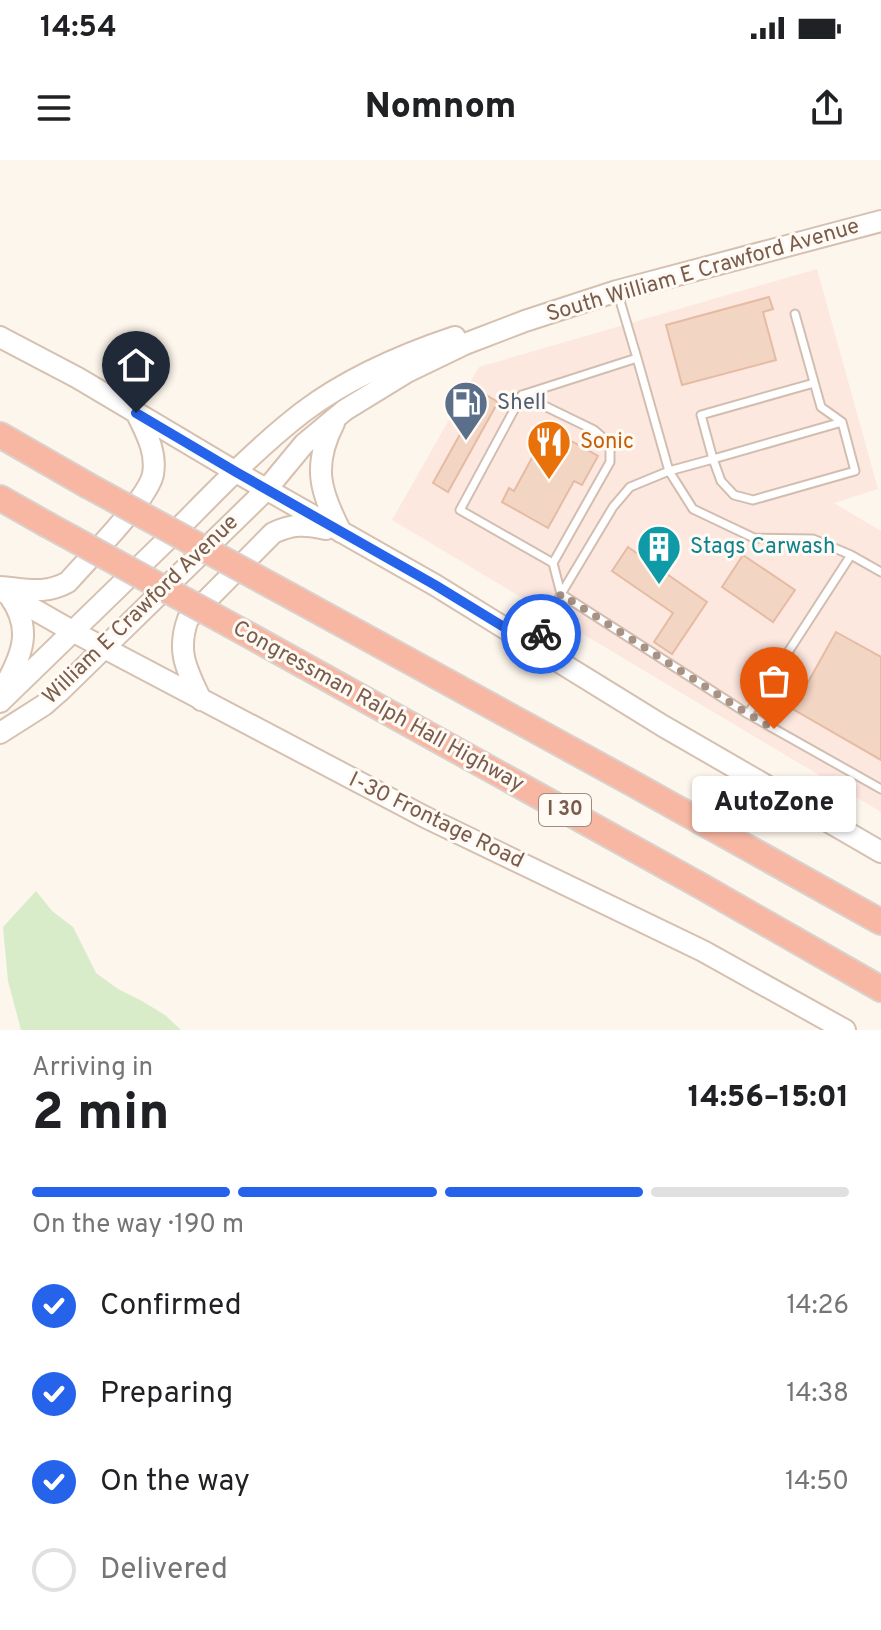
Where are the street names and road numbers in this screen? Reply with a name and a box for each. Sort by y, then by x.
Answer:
street label: South William E Crawford Avenue [543,213,863,329]
street label: William E Crawford Avenue [37,509,245,711]
street label: Congressman Ralph Hall Highway [228,615,528,799]
street label: I-30 Frontage Road [344,767,528,875]
road number: I 30 [539,794,591,826]

